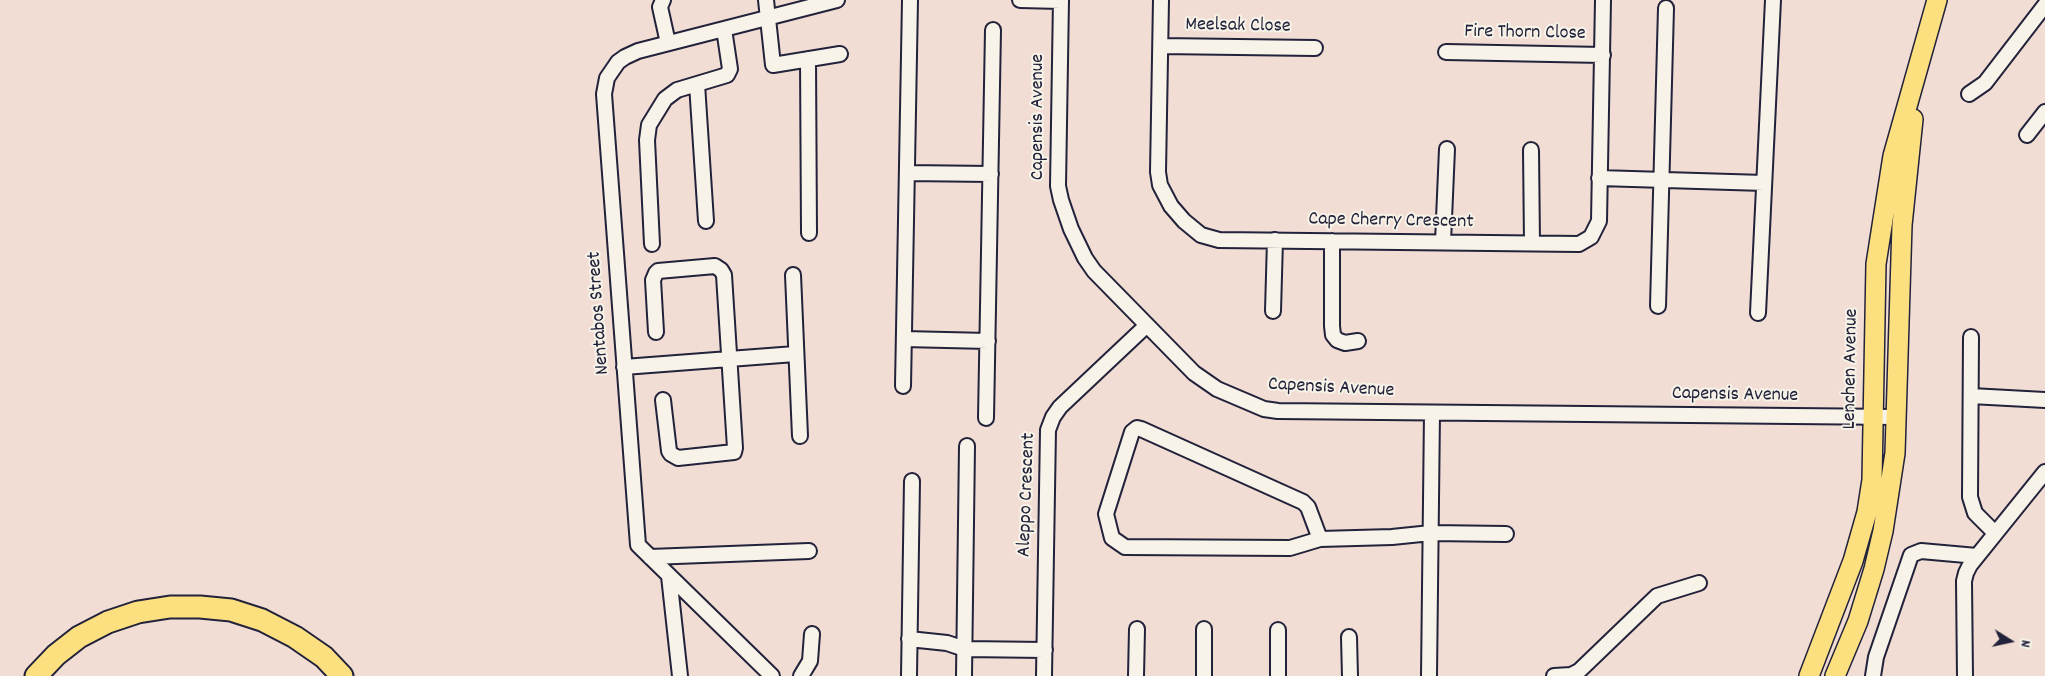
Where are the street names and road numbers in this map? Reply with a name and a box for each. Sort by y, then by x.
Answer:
street label: Meelsak Close [1185,14,1291,40]
street label: Fire Thorn Close [1464,21,1586,47]
street label: Capensis Avenue [1027,54,1051,180]
street label: Cape Cherry Crescent [1308,209,1474,235]
street label: Nentabos Street [584,250,616,376]
street label: Lenchen Avenue [1839,308,1865,430]
street label: Capensis Avenue [1267,374,1395,404]
street label: Capensis Avenue [1672,383,1798,409]
street label: Aleppo Crescent [1014,432,1042,558]

